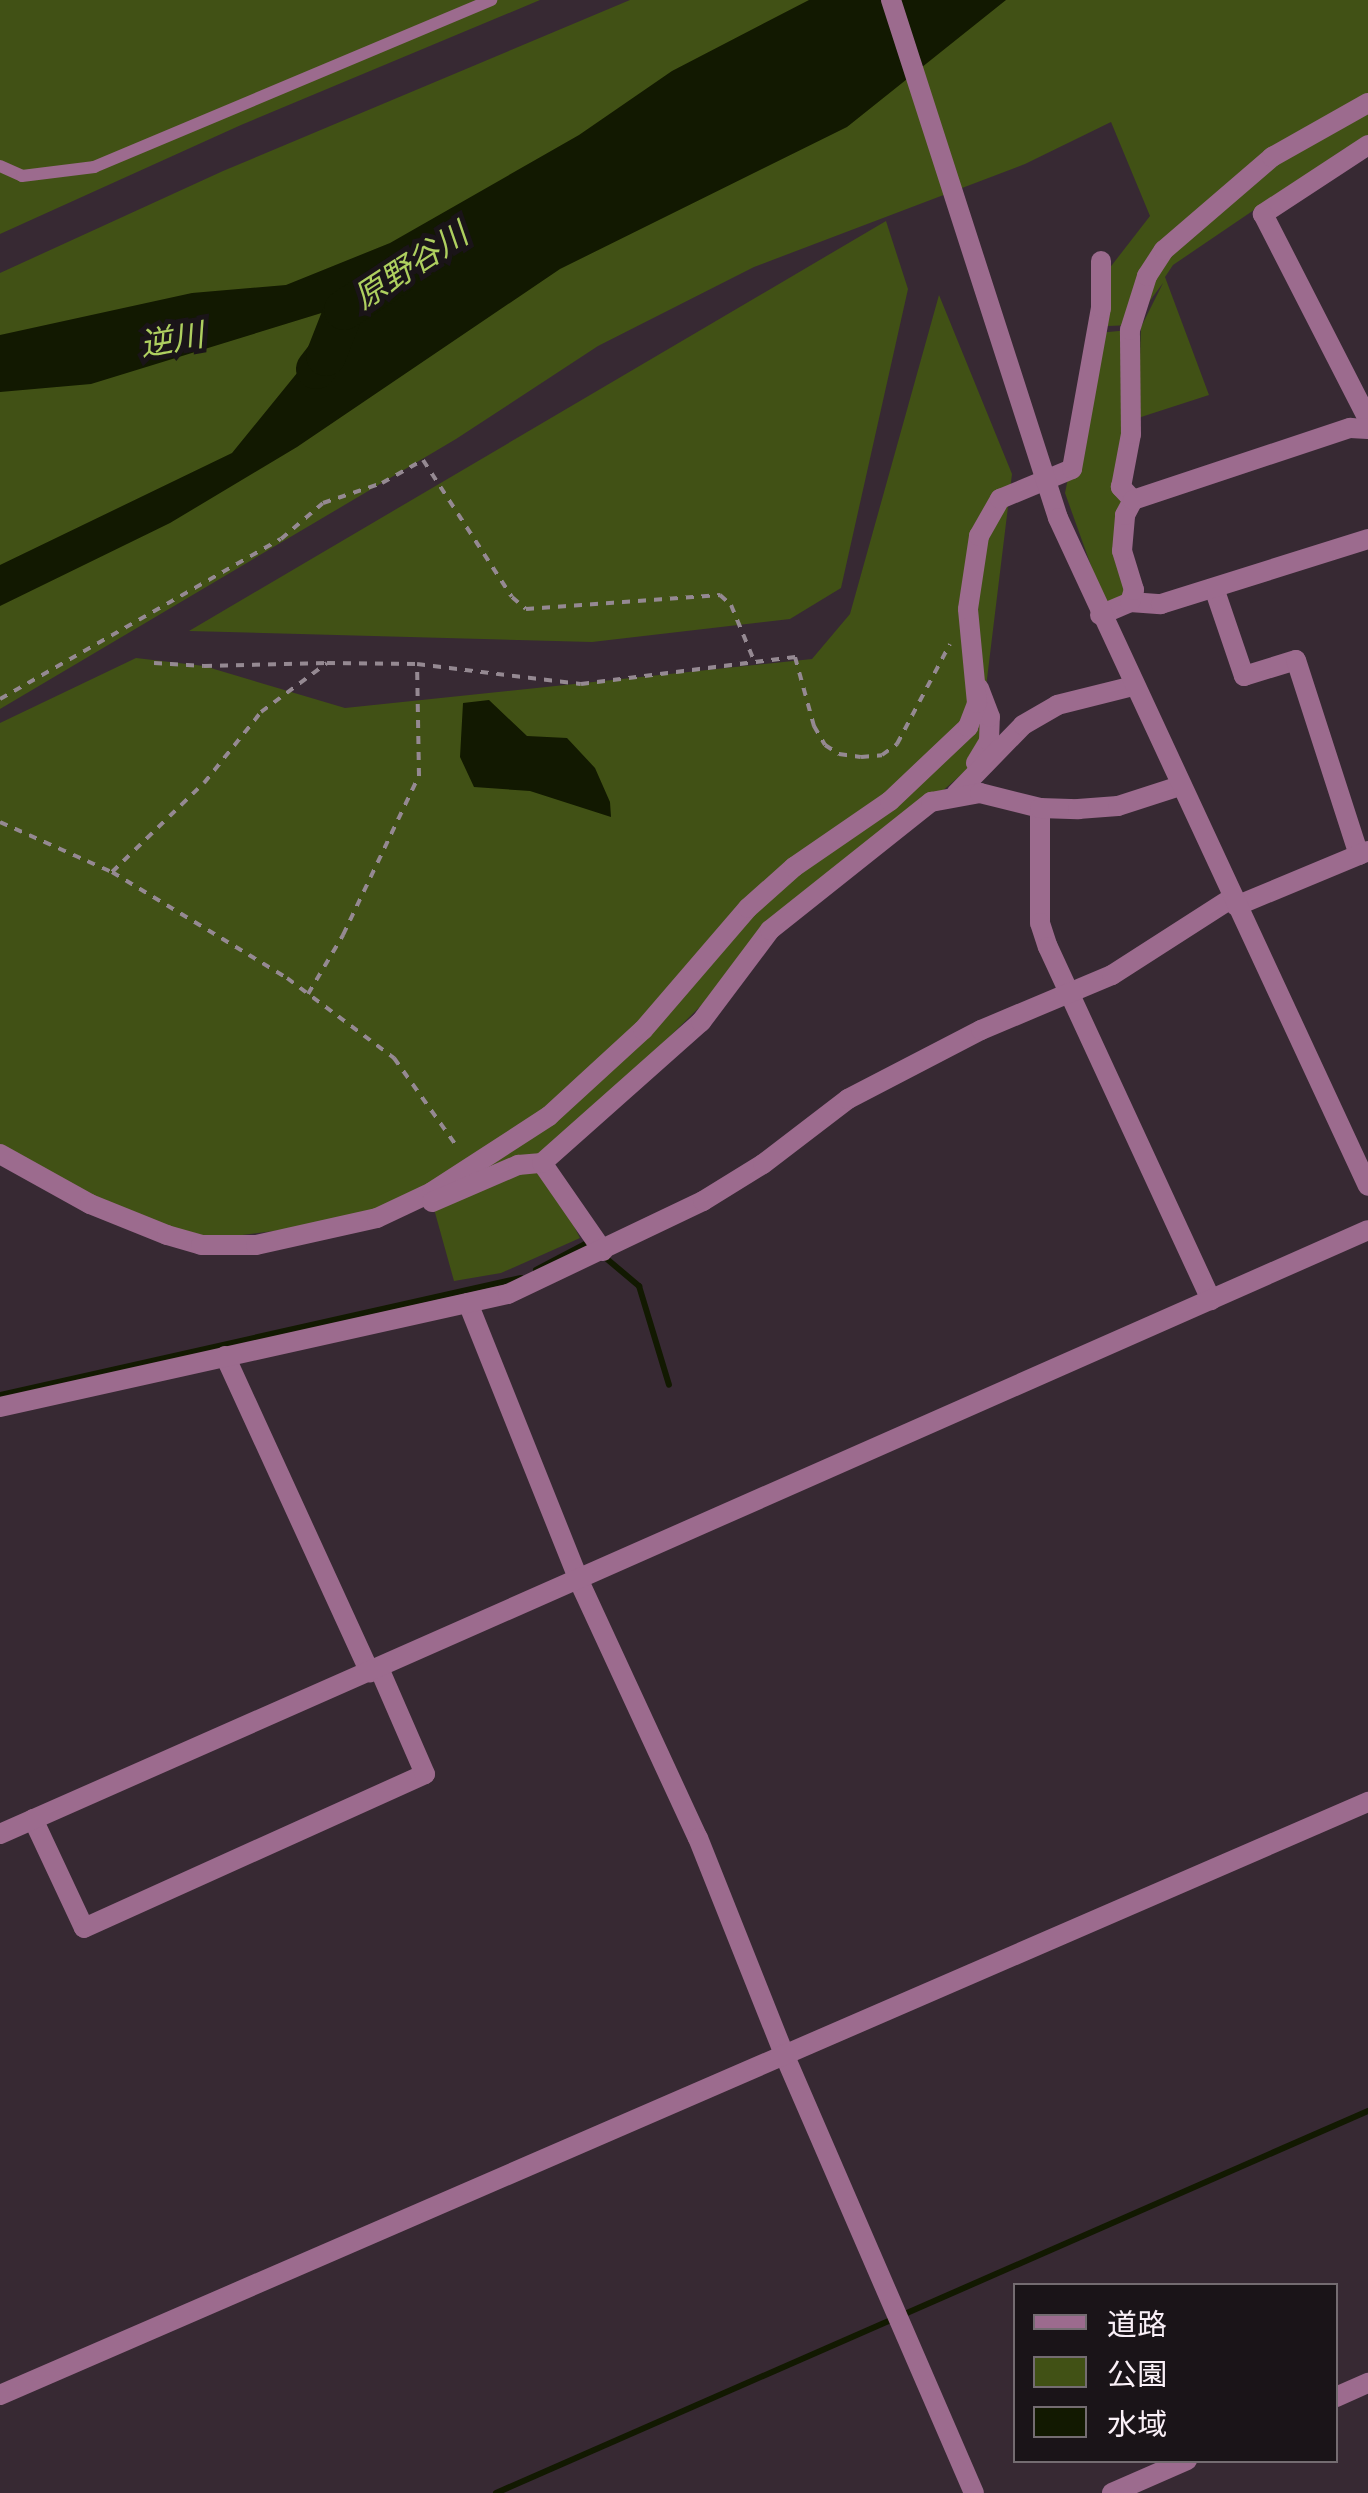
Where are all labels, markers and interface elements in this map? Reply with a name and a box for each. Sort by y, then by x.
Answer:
water label: 原野谷川 [347,215,475,317]
water label: 逆川 [137,316,207,364]
legend [1013,2283,1338,2463]
text: 道路 [1107,2306,1167,2343]
text: 公園 [1107,2356,1167,2393]
text: 水域 [1107,2406,1167,2443]

